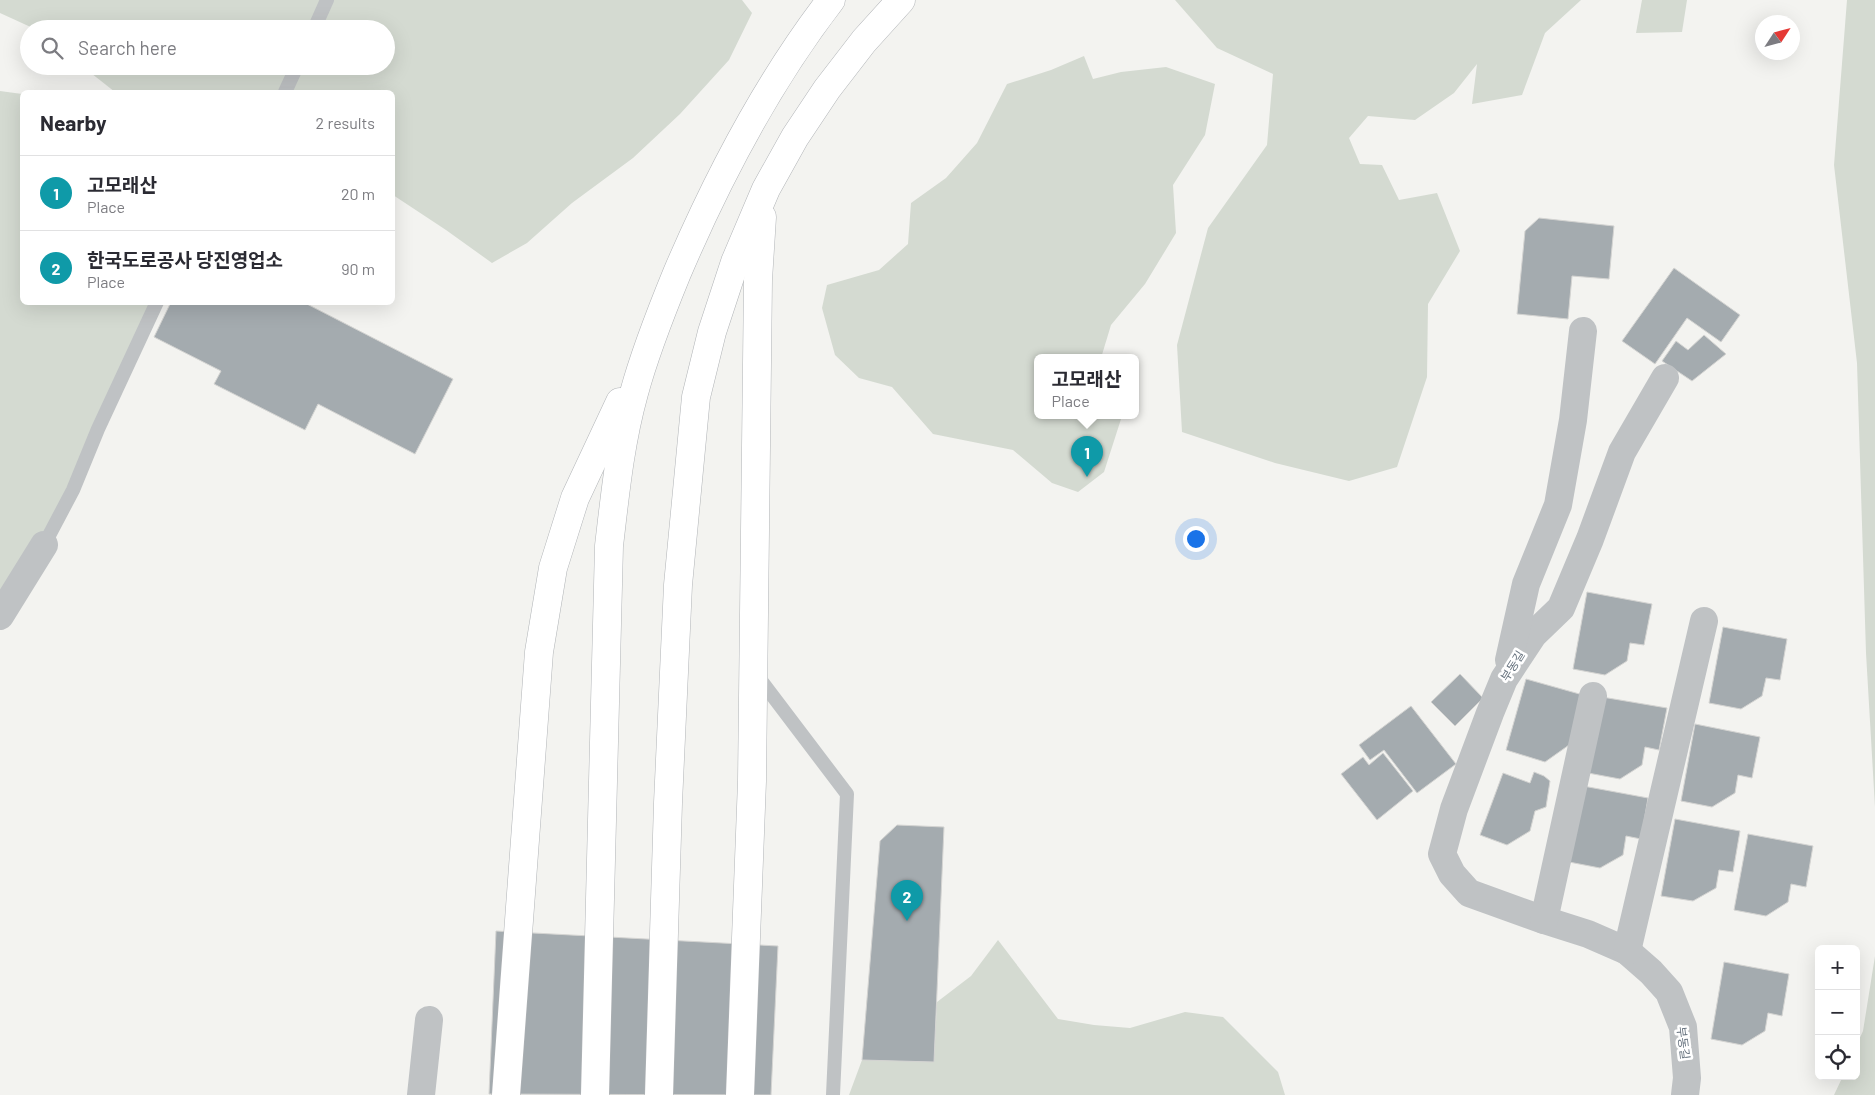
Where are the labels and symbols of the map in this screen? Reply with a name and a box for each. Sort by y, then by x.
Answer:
north arrow [1755,15,1800,60]
pin: 1 [1071,436,1103,477]
your location [1183,526,1209,552]
street label: 부동길 [1497,648,1527,683]
pin: 2 [891,880,923,921]
street label: 부동길 [1675,1026,1693,1060]

